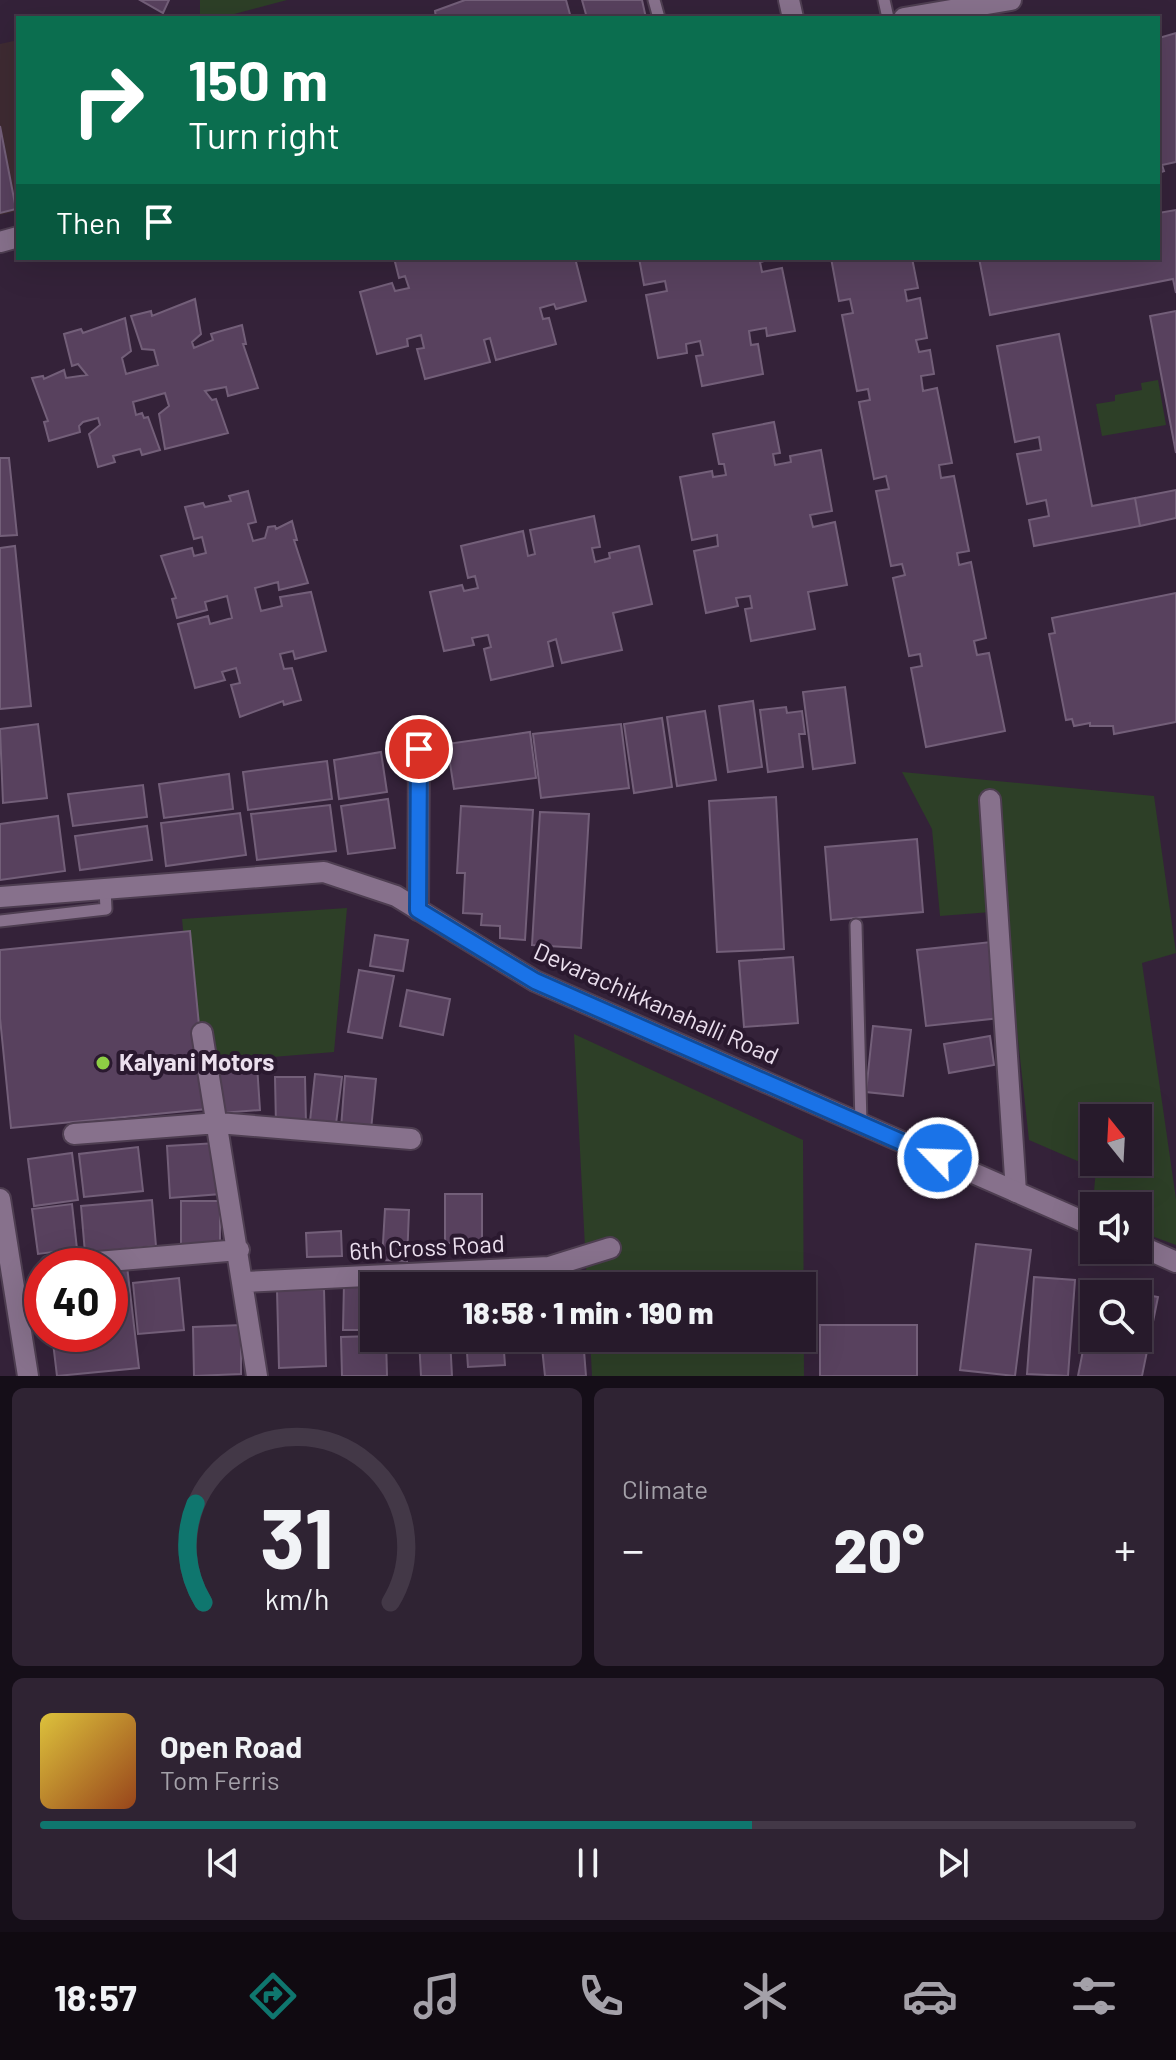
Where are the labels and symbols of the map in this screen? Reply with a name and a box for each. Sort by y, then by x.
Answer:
pin [385,715,453,783]
street label: Devarachikkanahalli Road [530,936,783,1070]
place label: Kalyani Motors [119,1047,274,1076]
marker: Kalyani Motors [94,1054,112,1072]
north arrow [1080,1104,1152,1176]
position arrow [896,1116,980,1200]
street label: 6th Cross Road [348,1228,505,1265]
speed limit sign: 40 [24,1248,128,1352]

